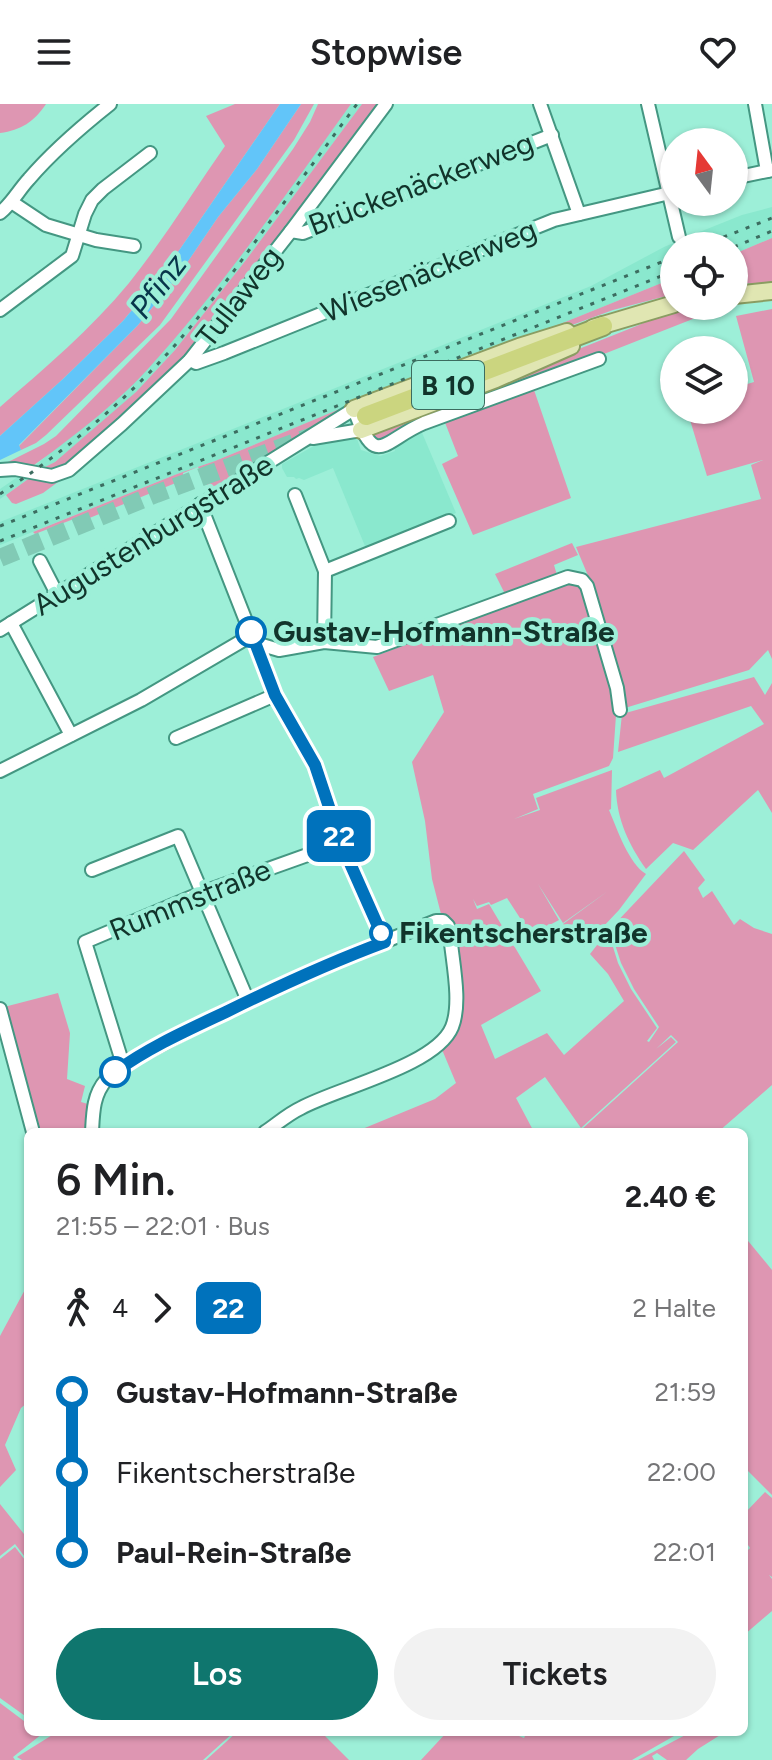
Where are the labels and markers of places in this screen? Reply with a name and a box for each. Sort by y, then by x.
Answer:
place label: Gustav-Hofmann-Straße [273,613,615,650]
marker: Gustav-Hofmann-Straße [236,617,266,647]
place label: Fikentscherstraße [399,914,648,951]
marker: Fikentscherstraße [370,922,392,944]
unlabelled marker [100,1057,130,1087]

